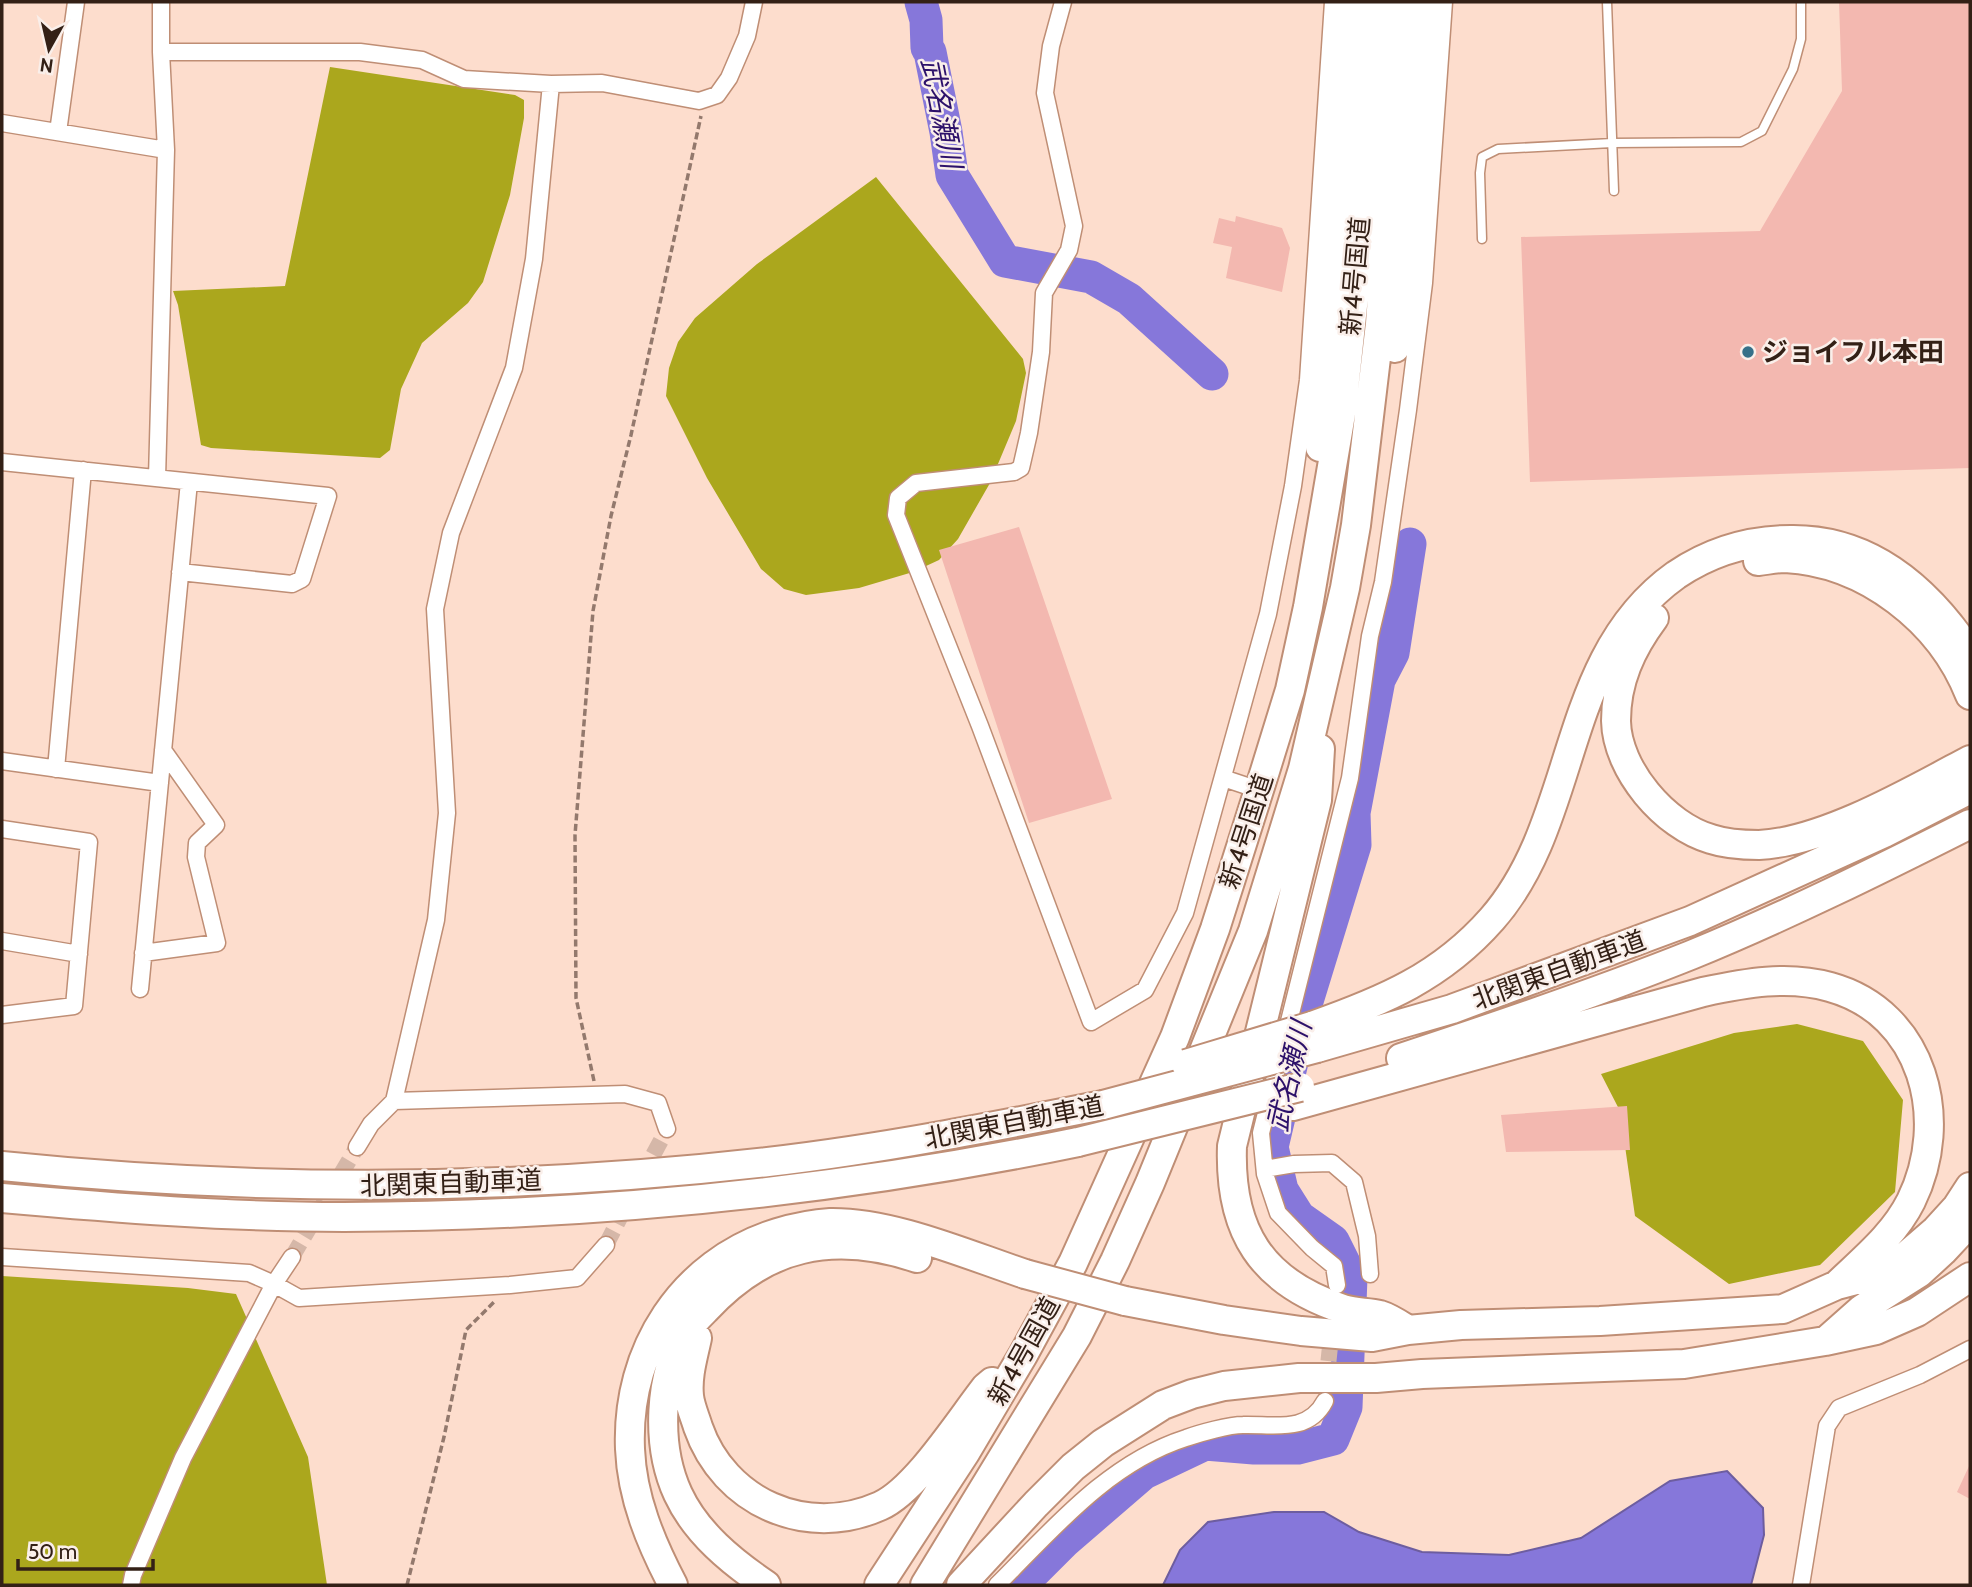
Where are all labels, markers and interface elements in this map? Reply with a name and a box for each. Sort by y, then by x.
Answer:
north arrow [14,14,84,84]
text: N [38,53,55,78]
water label: 武名瀬川 [915,55,970,174]
street label: 新4号国道 [1334,215,1376,337]
place label: ジョイフル本田 [1762,336,1944,368]
marker: ジョイフル本田 [1740,344,1756,360]
street label: 新4号国道 [1212,769,1280,893]
street label: 北関東自動車道 [1468,924,1650,1016]
water label: 武名瀬川 [1260,1015,1319,1134]
street label: 北関東自動車道 [922,1089,1106,1155]
street label: 北関東自動車道 [359,1164,543,1202]
street label: 新4号国道 [981,1291,1067,1411]
scale bar [18,1528,152,1572]
text: 50 m [28,1539,77,1564]

